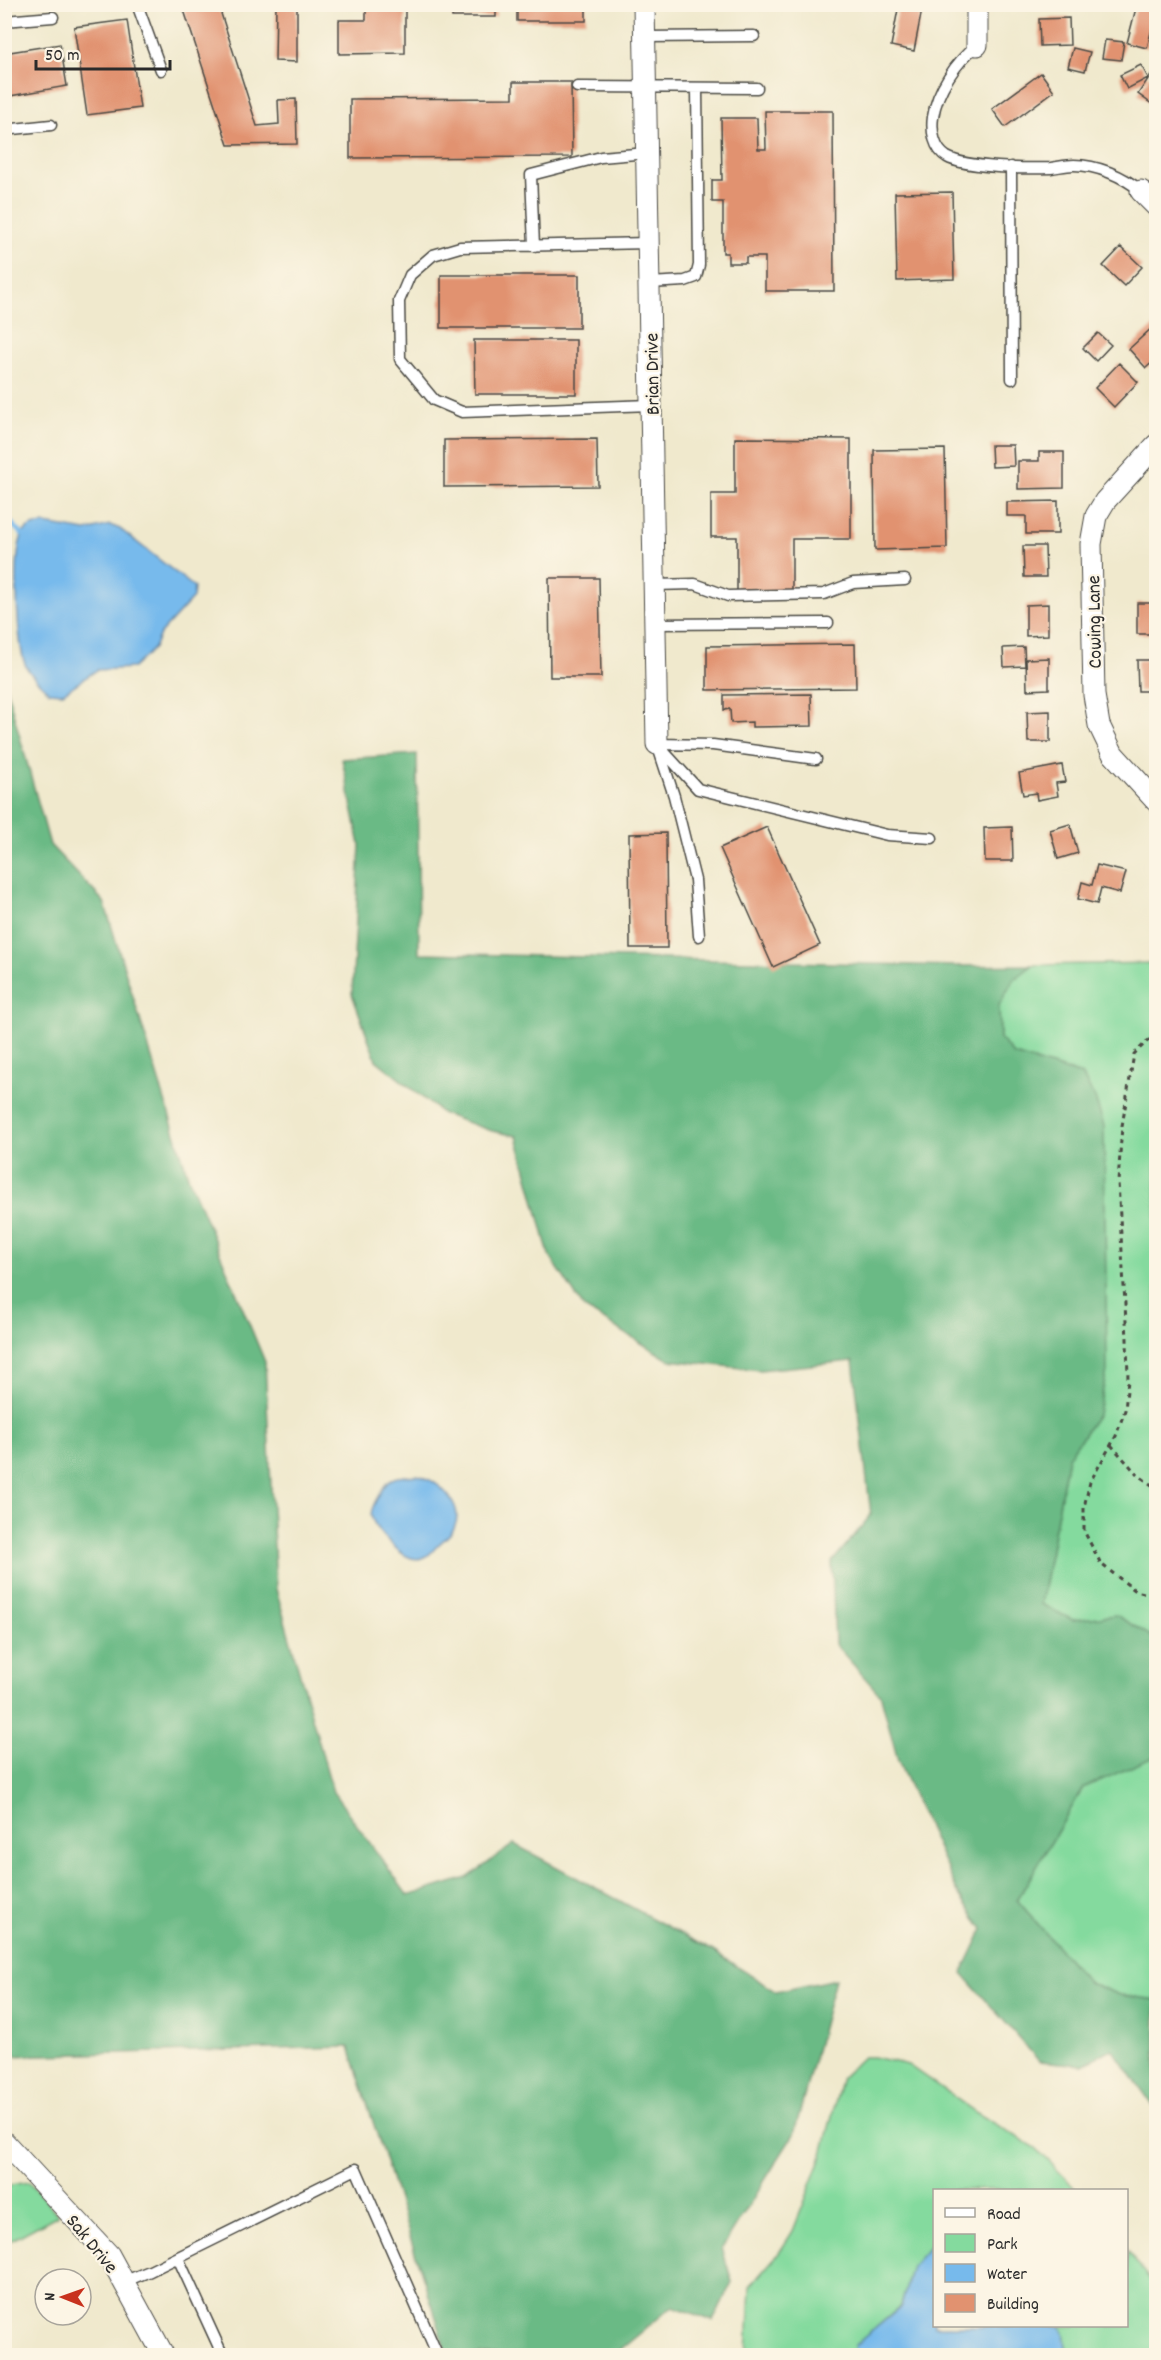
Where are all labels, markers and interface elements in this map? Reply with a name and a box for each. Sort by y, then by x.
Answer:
scale bar [36,33,170,71]
text: 50 m [45,44,80,69]
street label: Brian Drive [639,332,669,415]
street label: Cowing Lane [1081,575,1111,669]
legend [933,2189,1128,2327]
text: Road [987,2203,1021,2228]
street label: Sak Drive [58,2209,124,2281]
text: Park [987,2233,1018,2258]
text: Water [987,2263,1027,2288]
north arrow [33,2267,93,2327]
text: N [39,2293,62,2301]
text: Building [987,2293,1039,2318]

